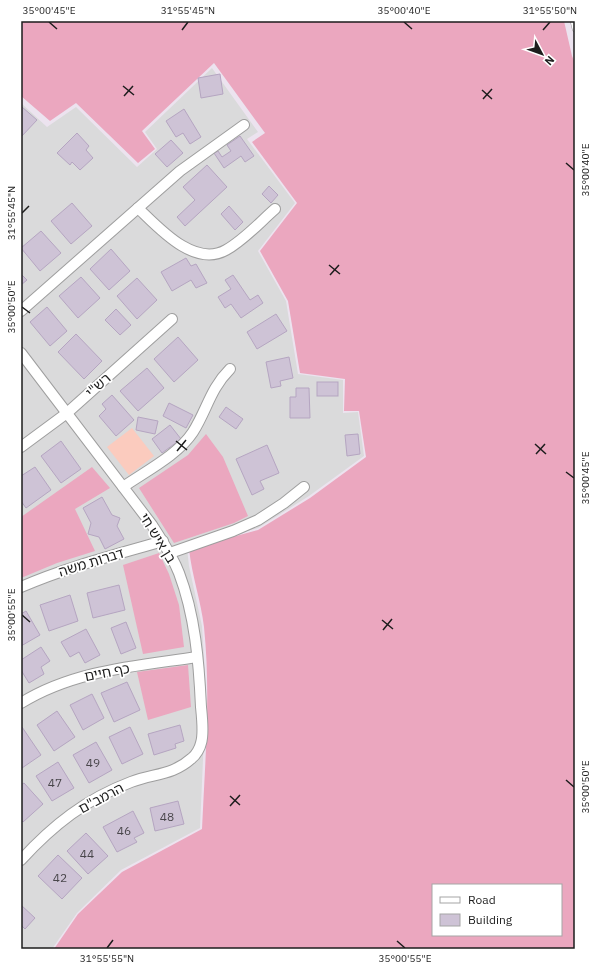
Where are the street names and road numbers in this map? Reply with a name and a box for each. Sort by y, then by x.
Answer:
street label: רש"י [82,369,114,401]
street label: בן איש חי [136,510,180,566]
street label: דברות משה [56,543,126,580]
street label: כף חיים [83,659,131,685]
street label: הרמב"ם [75,779,127,817]

